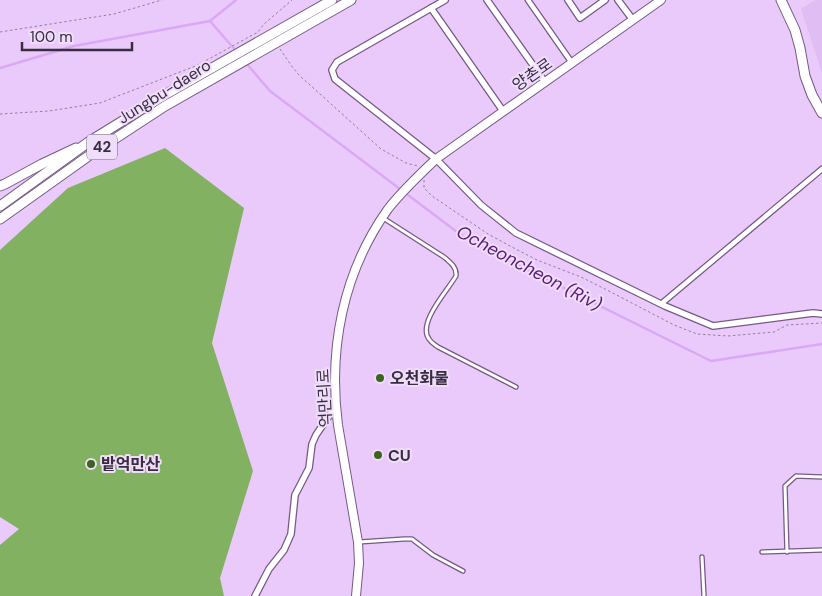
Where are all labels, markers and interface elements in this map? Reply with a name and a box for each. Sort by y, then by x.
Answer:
scale bar [22,20,132,52]
text: 100 m [30,27,73,47]
street label: 양촌로 [508,53,557,96]
street label: Jungbu-daero [114,54,215,128]
road number: 42 [87,134,117,160]
water label: Ocheoncheon (Riv) [452,220,606,317]
street label: 억만리로 [312,368,337,428]
place label: 오천화물 [390,368,449,389]
marker: 오천화물 [374,372,386,384]
place label: CU [388,445,411,466]
marker: CU [372,449,384,461]
place label: 밭억만산 [101,454,160,475]
marker: 밭억만산 [85,458,97,470]

